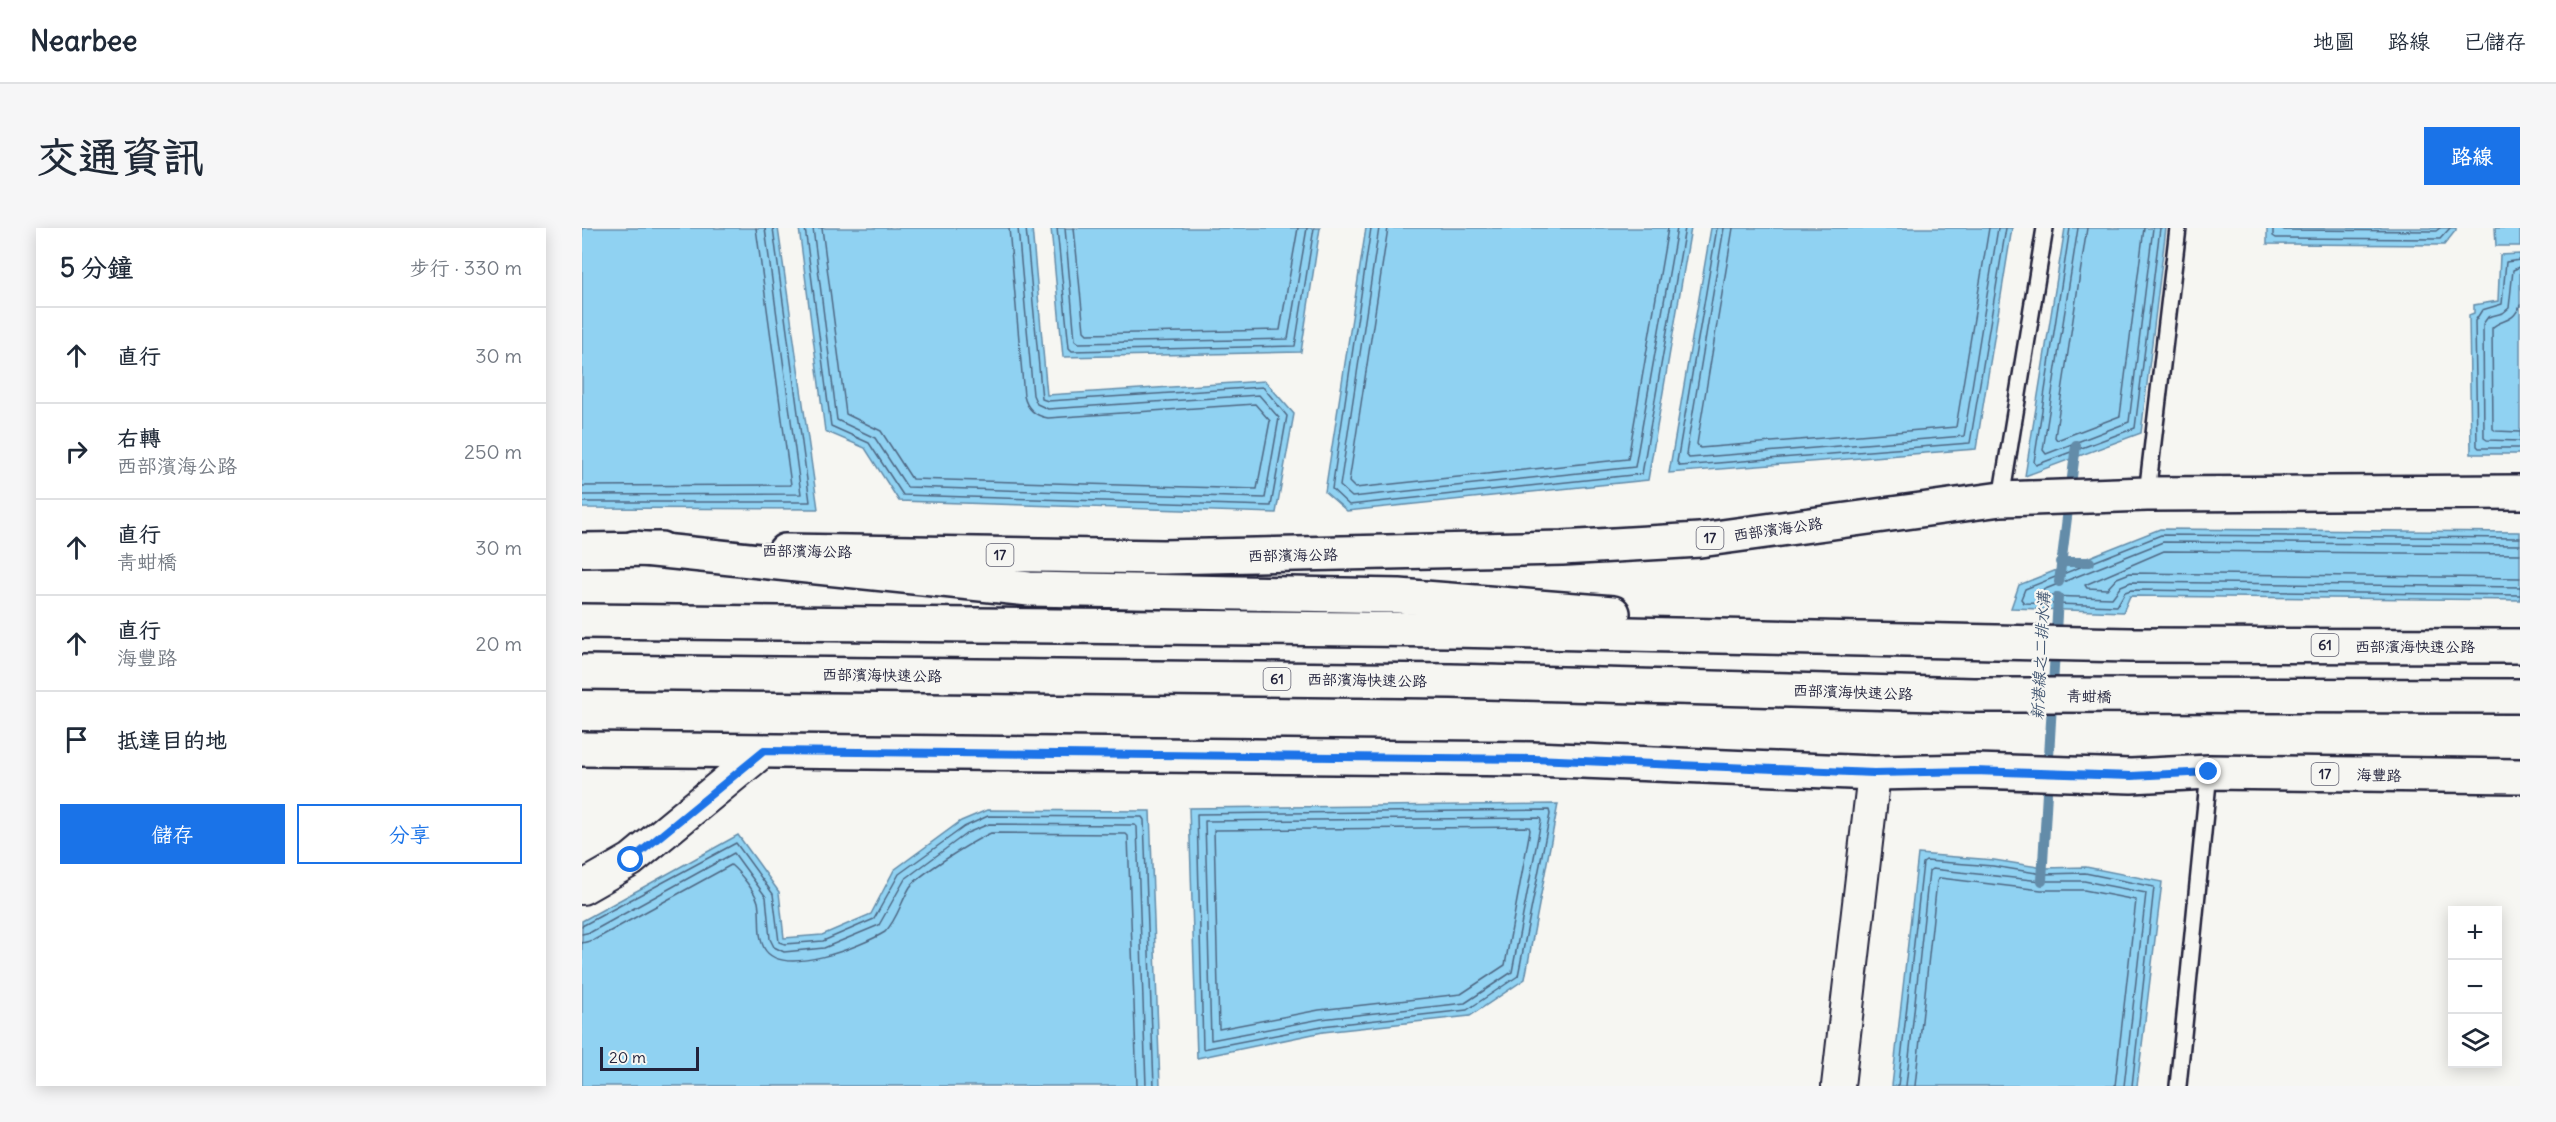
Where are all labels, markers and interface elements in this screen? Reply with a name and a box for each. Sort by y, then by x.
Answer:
text: Nearbee [30,23,137,59]
text: 地圖 [2313,28,2355,55]
text: 路線 [2388,28,2430,55]
text: 已儲存 [2463,28,2526,55]
button: 路線 [2424,127,2520,185]
text: 交通資訊 [36,131,204,183]
text: 5 分鐘 [60,251,133,284]
text: 步行 · 330 m [410,255,522,280]
icon: ahead [60,339,93,372]
text: 直行 [117,342,161,370]
text: 30 m [475,343,522,368]
text: 右轉 [117,424,161,452]
icon: right [60,435,93,468]
text: 250 m [464,439,522,464]
text: 西部濱海公路 [117,453,237,478]
street label: 西部濱海公路 [1732,513,1824,545]
text: 直行 [117,520,161,548]
road number: 17 [1696,527,1724,549]
icon: ahead [60,531,93,564]
text: 30 m [475,535,522,560]
street label: 西部濱海公路 [762,541,852,561]
road number: 17 [986,544,1014,566]
street label: 西部濱海公路 [1248,545,1338,565]
text: 青蚶橋 [117,549,177,574]
water label: 新港線之二排水溝 [2027,590,2053,720]
text: 直行 [117,616,161,644]
icon: ahead [60,627,93,660]
text: 20 m [476,631,522,656]
road number: 61 [2312,634,2338,656]
street label: 西部濱海快速公路 [2355,637,2475,656]
text: 海豐路 [117,645,177,670]
street label: 西部濱海快速公路 [822,664,942,686]
road number: 61 [1264,668,1290,690]
street label: 西部濱海快速公路 [1307,669,1427,691]
street label: 西部濱海快速公路 [1793,680,1913,704]
street label: 青蚶橋 [2066,686,2112,706]
icon: arrive [60,723,93,756]
text: 抵達目的地 [117,726,227,754]
route end [2195,758,2221,784]
road number: 17 [2312,763,2338,785]
street label: 海豐路 [2356,765,2402,785]
button: 儲存 [60,804,285,864]
button: 分享 [297,804,522,864]
route start [617,846,643,872]
map controls [2448,906,2502,1068]
button: + [2448,906,2502,960]
button: − [2448,960,2502,1014]
button: layers [2448,1014,2502,1068]
scale bar [600,1044,699,1072]
text: 20 m [609,1047,646,1067]

